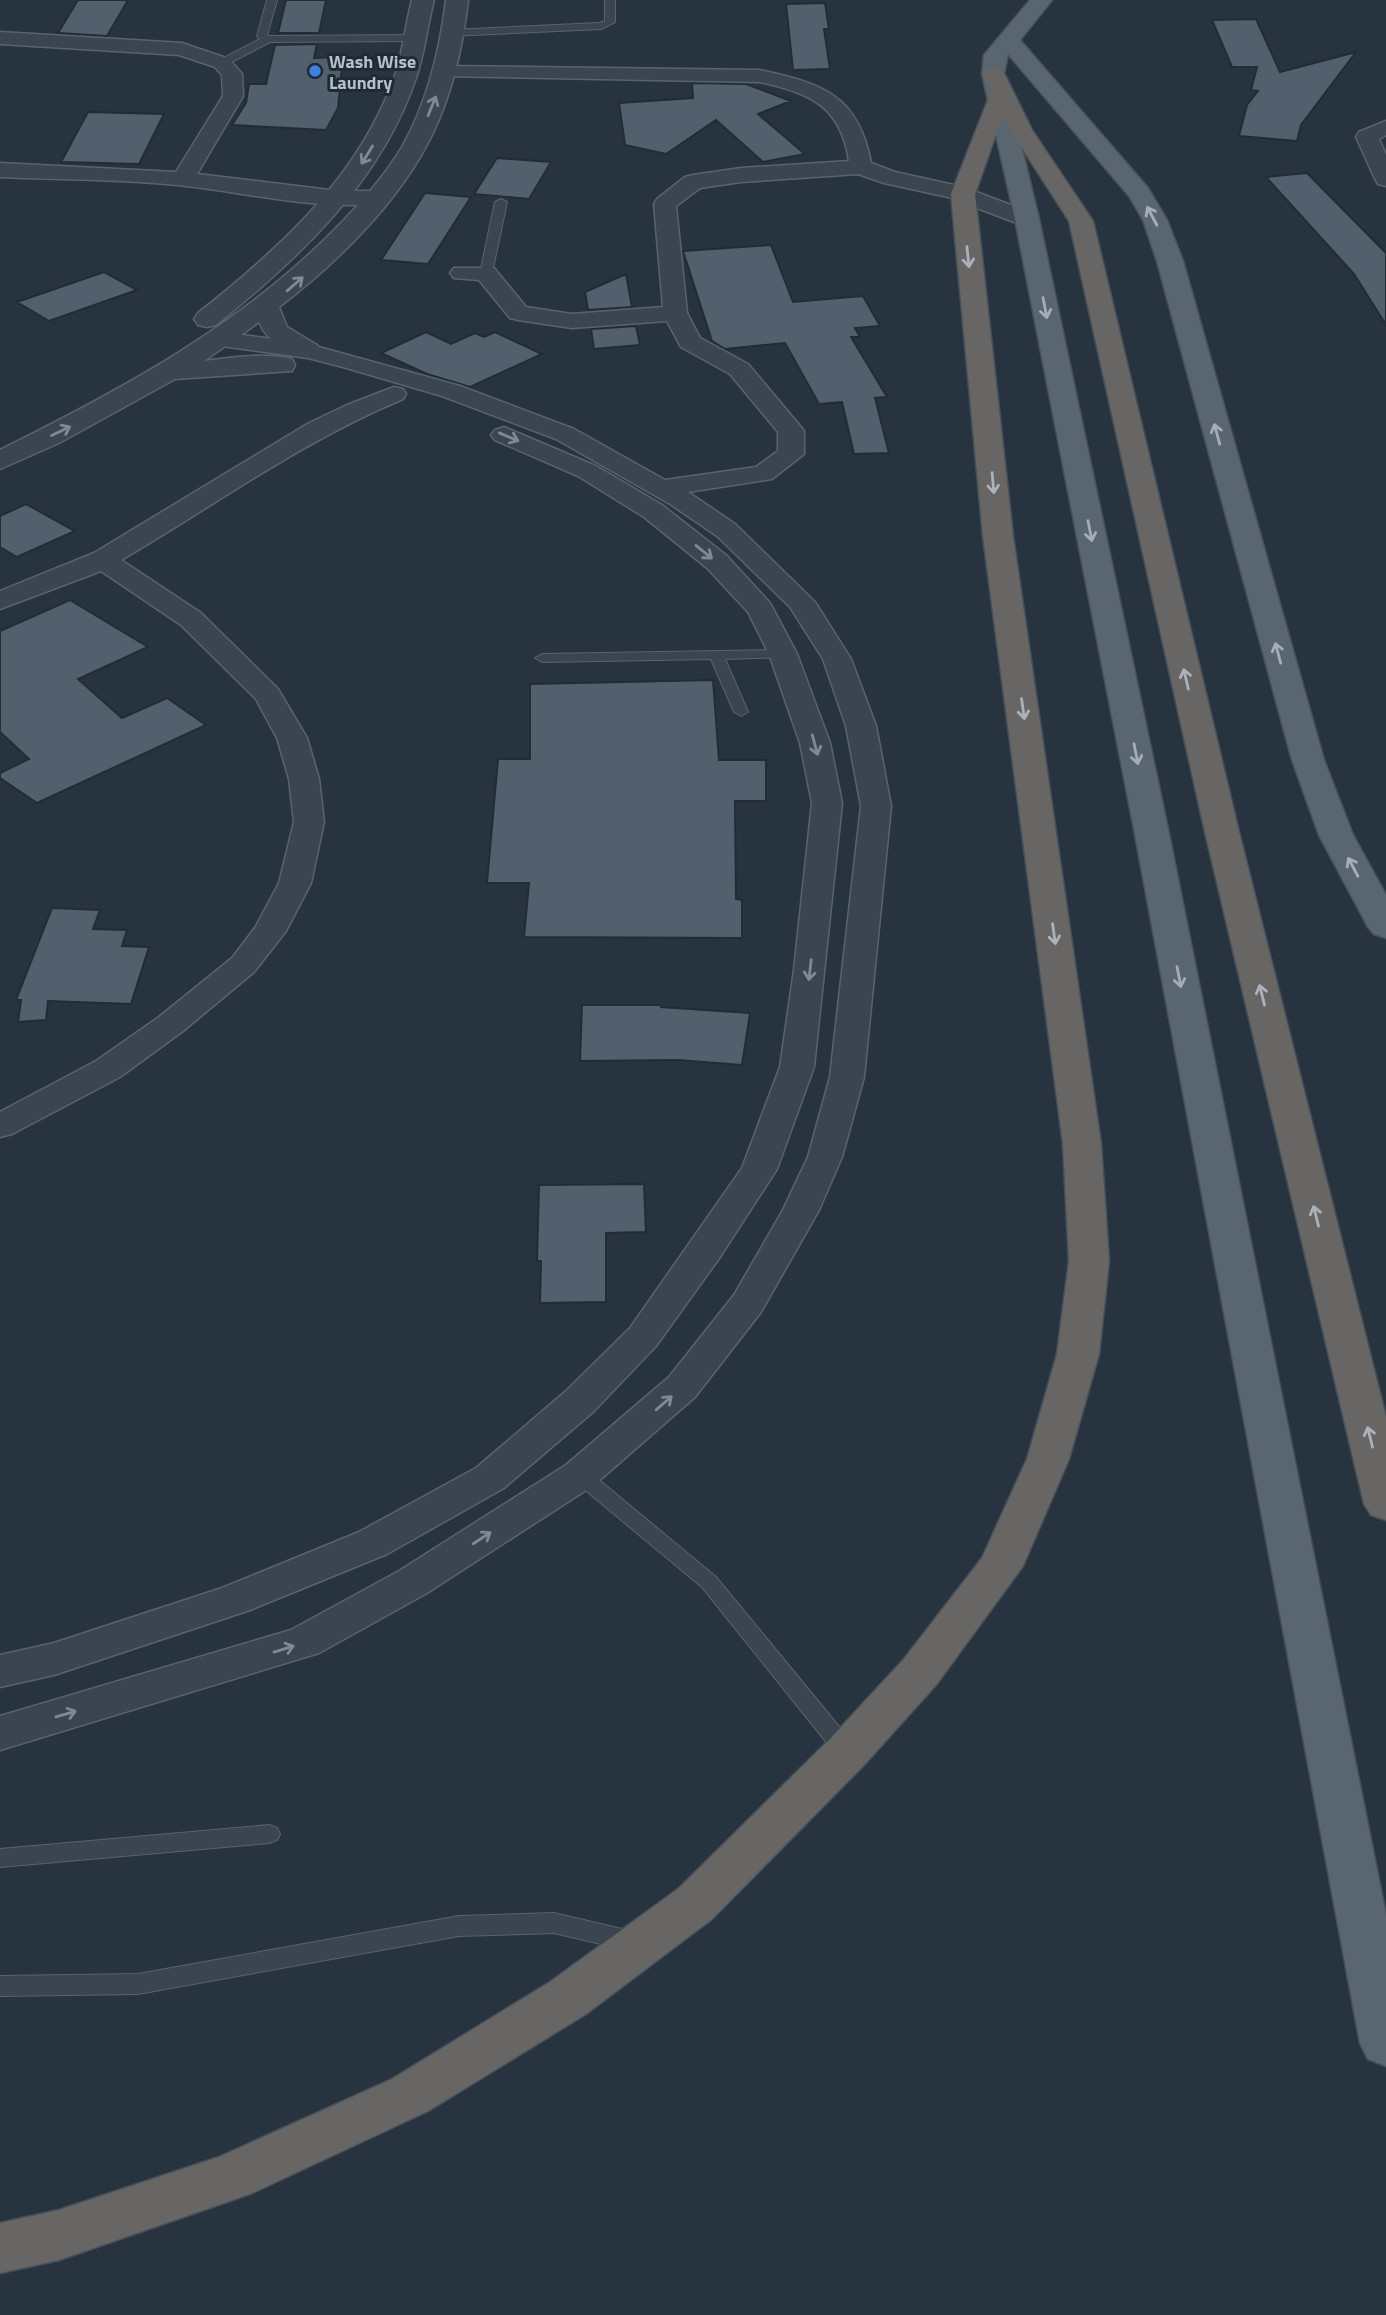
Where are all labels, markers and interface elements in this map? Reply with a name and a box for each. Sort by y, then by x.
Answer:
place label: Wash Wise Laundry [329,48,416,96]
marker: Wash Wise Laundry [307,63,323,79]
one-way arrow [427,95,440,117]
one-way arrow [360,145,374,165]
one-way arrow [1145,206,1158,227]
one-way arrow [962,245,975,268]
one-way arrow [285,276,303,292]
one-way arrow [1039,296,1052,319]
one-way arrow [1210,423,1223,446]
one-way arrow [50,424,71,437]
one-way arrow [498,431,519,444]
one-way arrow [987,472,1000,494]
one-way arrow [1084,519,1098,542]
one-way arrow [694,544,712,559]
one-way arrow [1270,642,1283,664]
one-way arrow [1179,668,1192,691]
one-way arrow [1017,697,1030,720]
one-way arrow [809,734,822,756]
one-way arrow [1129,742,1143,765]
one-way arrow [1346,857,1359,878]
one-way arrow [1047,922,1060,945]
one-way arrow [803,959,816,981]
one-way arrow [1173,965,1187,988]
one-way arrow [1255,984,1268,1007]
one-way arrow [1309,1205,1322,1228]
one-way arrow [654,1395,672,1411]
one-way arrow [1363,1426,1376,1449]
one-way arrow [471,1531,491,1545]
one-way arrow [272,1641,294,1654]
one-way arrow [54,1707,76,1720]

